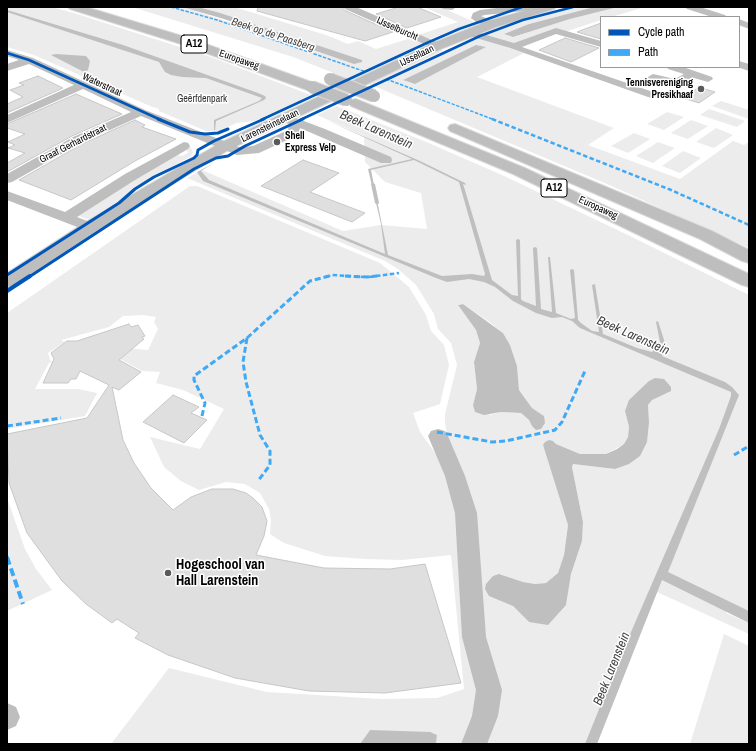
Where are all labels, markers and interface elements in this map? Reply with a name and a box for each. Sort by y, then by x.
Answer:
water label: Beek op de Paasberg [230,15,316,55]
street label: IJsselburcht [375,15,419,43]
legend [600,16,740,68]
text: Cycle path [638,24,685,40]
road number: A12 [181,35,207,53]
street label: IJssellaan [398,43,436,69]
text: Path [638,44,658,60]
street label: Europaweg [217,48,261,72]
street label: Waterstraat [80,71,124,99]
place label: Tennisvereniging Presikhaaf [626,77,693,100]
marker: Tennisvereniging Presikhaaf [696,84,706,94]
park label: Geërfdenpark [177,93,227,105]
street label: Larensteinselaan [239,107,301,145]
water label: Beek Larenstein [337,107,415,153]
street label: Graaf Gerhardstraat [38,122,108,166]
place label: Shell Express Velp [285,130,336,154]
marker: Shell Express Velp [272,137,282,147]
road number: A12 [541,179,567,197]
street label: Europaweg [577,194,619,222]
water label: Beek Larenstein [594,313,672,359]
place label: Hogeschool van Hall Larenstein [176,557,265,590]
marker: Hogeschool van Hall Larenstein [163,568,173,578]
water label: Beek Larenstein [590,630,634,708]

